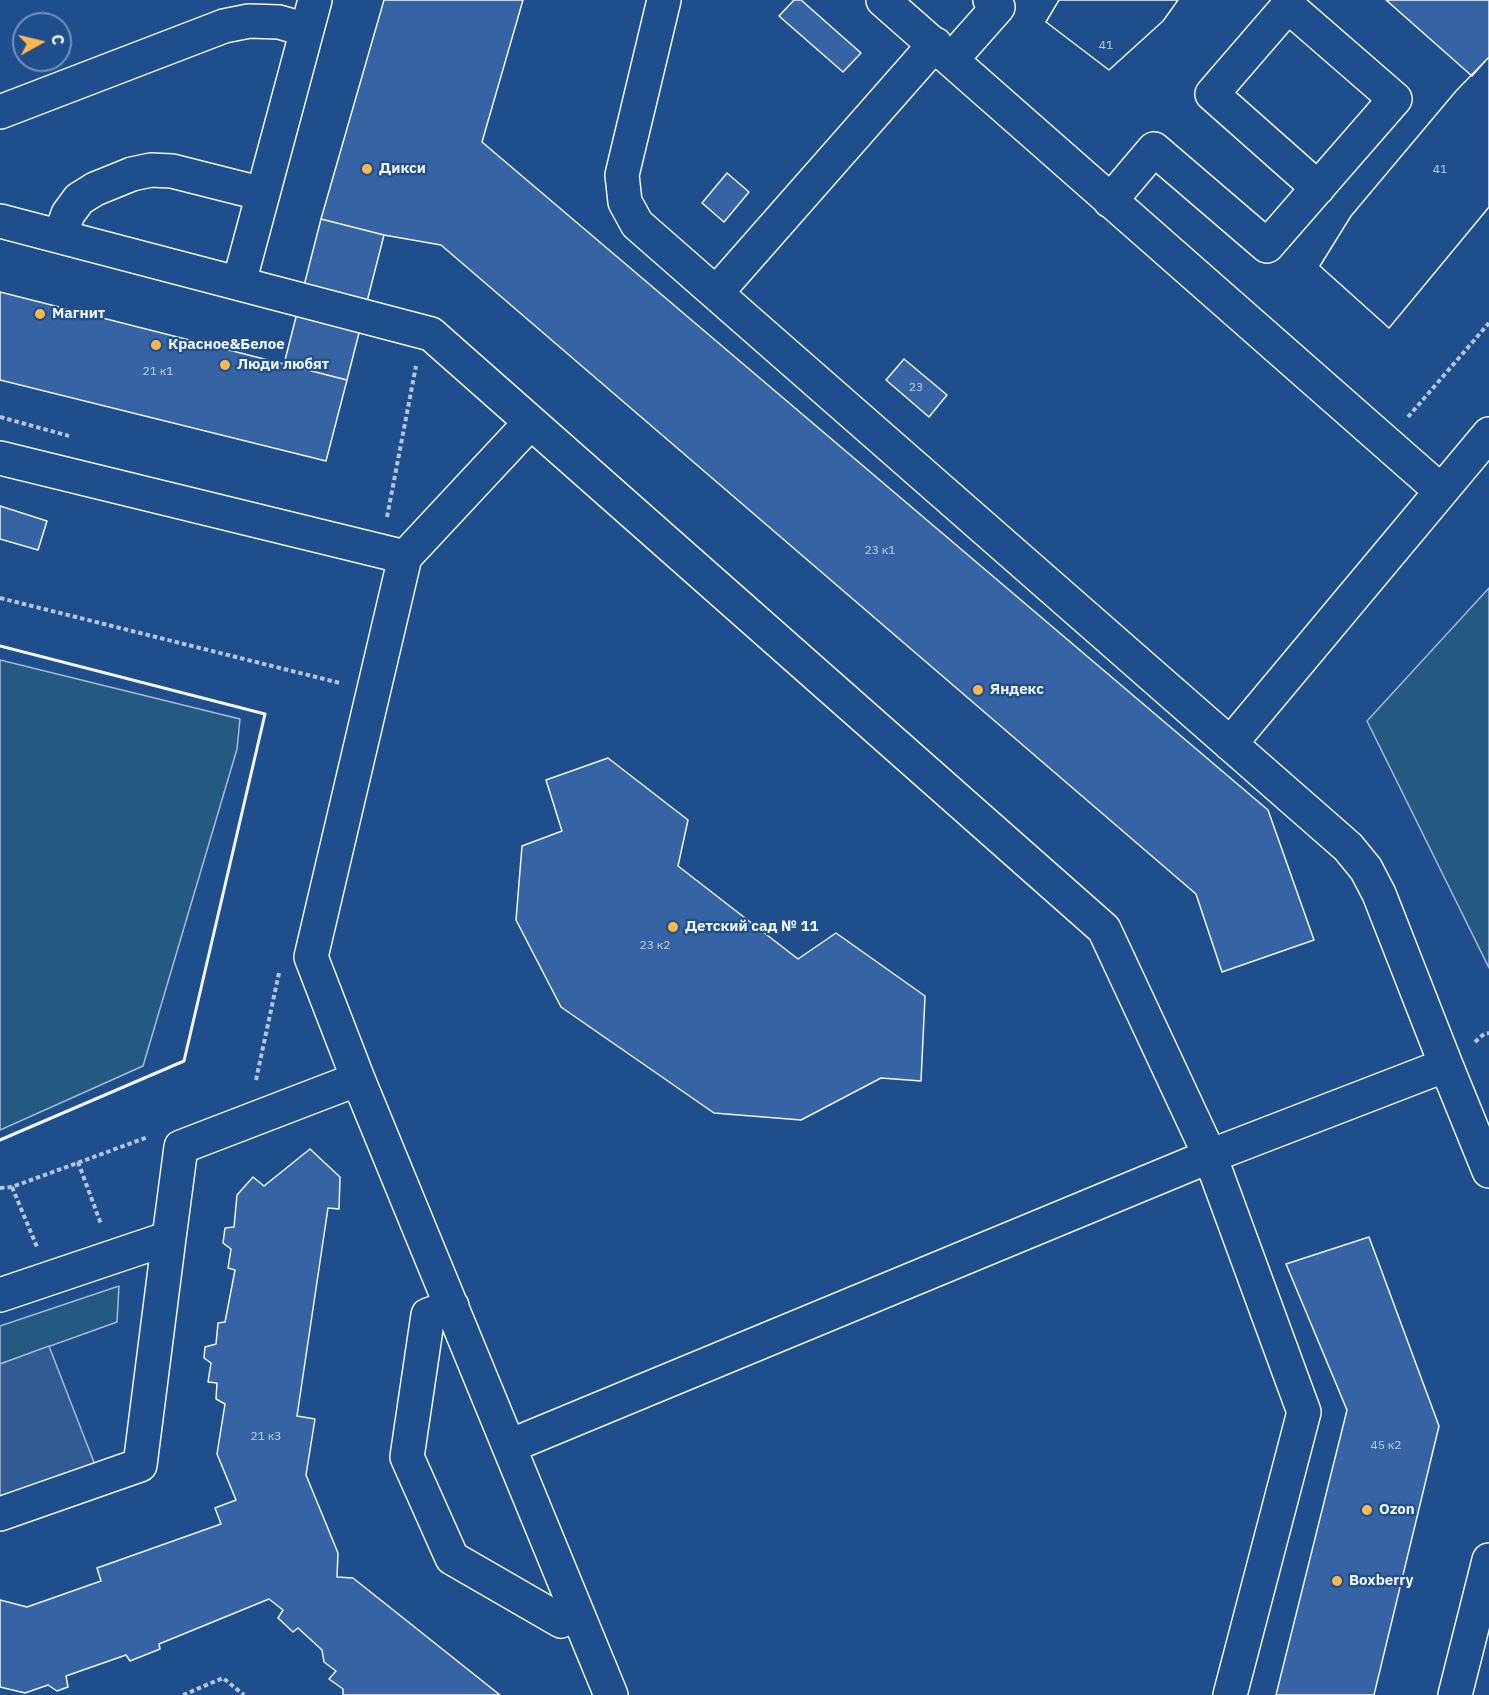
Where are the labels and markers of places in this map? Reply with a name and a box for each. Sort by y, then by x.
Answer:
place label: Дикси [379,160,426,178]
marker: Дикси [360,162,374,176]
place label: Магнит [52,305,105,323]
marker: Магнит [33,307,47,321]
place label: Красное&Белое [168,336,285,354]
marker: Красное&Белое [149,338,163,352]
place label: Люди любят [237,356,329,374]
marker: Люди любят [218,358,232,372]
place label: Яндекс [990,681,1044,699]
marker: Яндекс [971,683,985,697]
place label: Детский сад № 11 [685,918,818,936]
marker: Детский сад № 11 [666,920,680,934]
place label: Ozon [1379,1501,1415,1519]
marker: Ozon [1360,1503,1374,1517]
place label: Boxberry [1349,1572,1413,1590]
marker: Boxberry [1330,1574,1344,1588]

